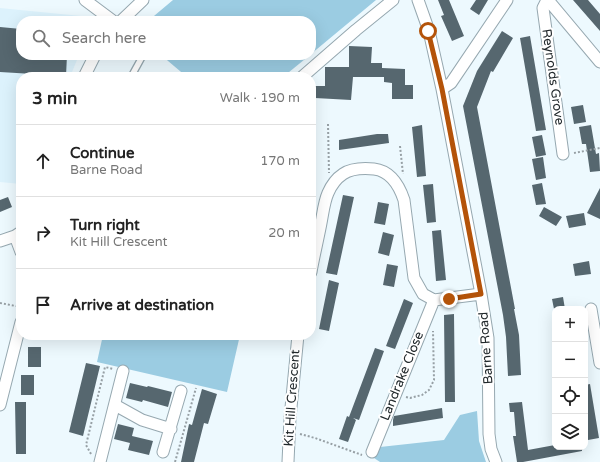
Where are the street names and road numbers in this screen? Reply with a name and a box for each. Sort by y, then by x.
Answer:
street label: Reynolds Grove [538,28,568,126]
street label: Barne Road [475,311,497,385]
street label: Landrake Close [377,329,427,423]
street label: Kit Hill Crescent [281,349,303,447]

